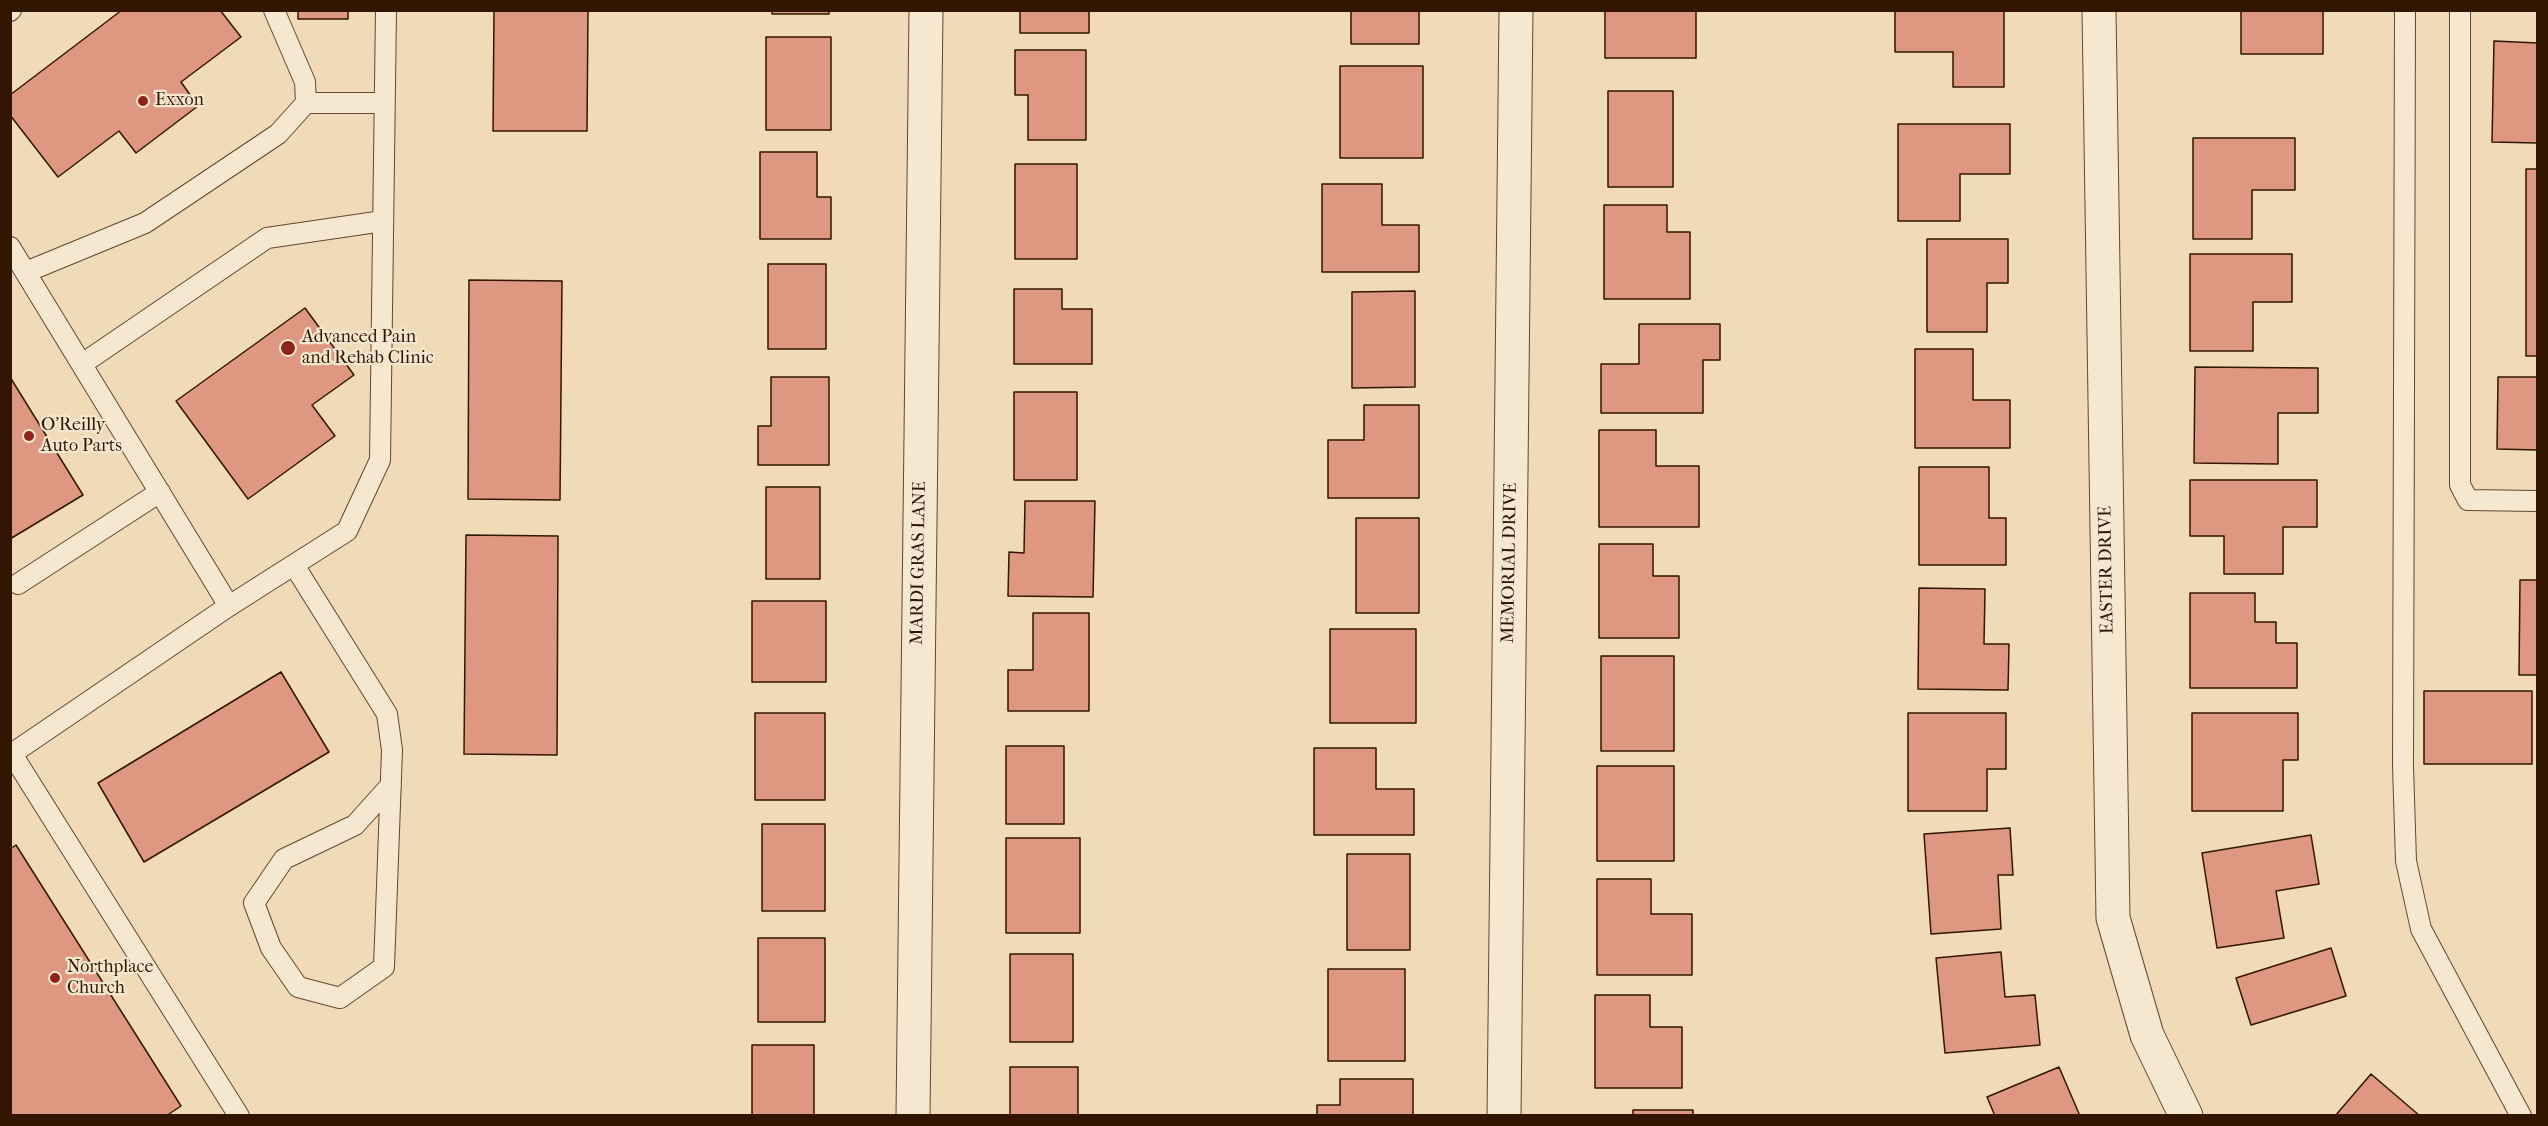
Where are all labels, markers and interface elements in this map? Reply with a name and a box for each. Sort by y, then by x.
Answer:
place label: Exxon [155,90,204,112]
marker: Exxon [136,94,150,108]
place label: Advanced Pain and Rehab Clinic [302,327,434,370]
marker: Advanced Pain and Rehab Clinic [279,339,297,357]
place label: O'Reilly Auto Parts [41,415,122,458]
marker: O'Reilly Auto Parts [22,429,36,443]
street label: MARDI GRAS LANE [907,481,931,645]
street label: MEMORIAL DRIVE [1498,483,1522,643]
street label: EASTER DRIVE [2095,506,2119,634]
place label: Northplace Church [67,957,153,1000]
marker: Northplace Church [48,971,62,985]

